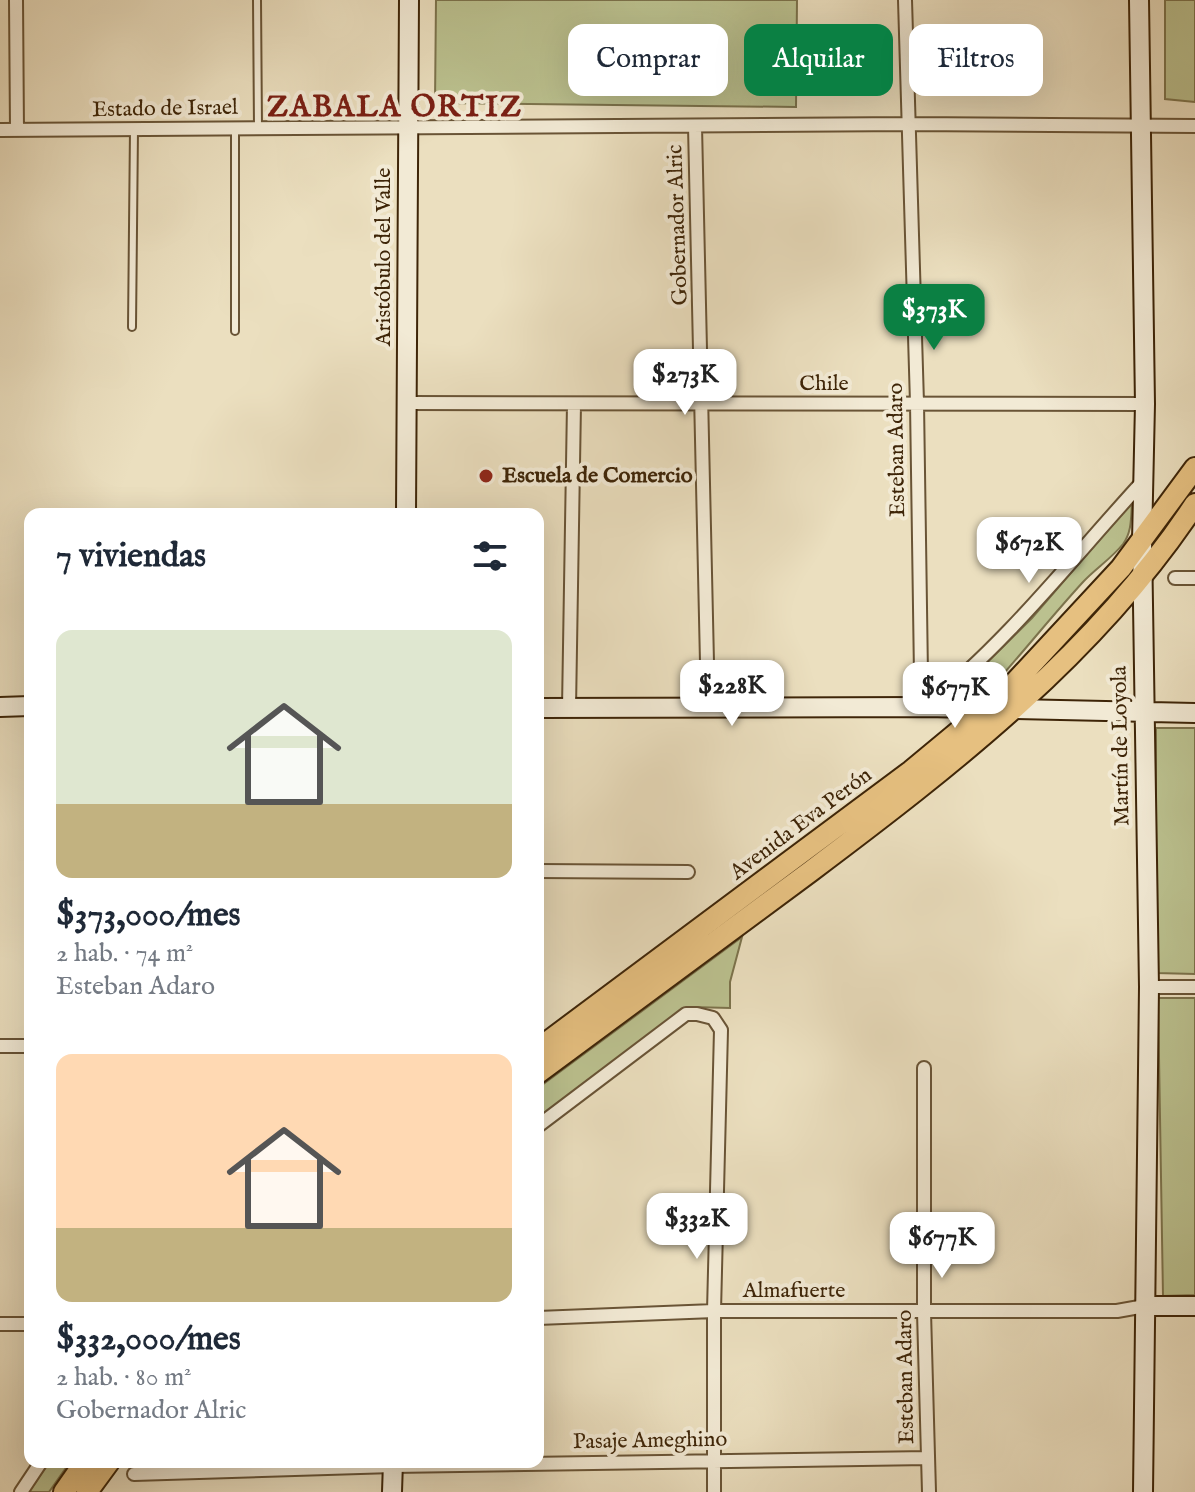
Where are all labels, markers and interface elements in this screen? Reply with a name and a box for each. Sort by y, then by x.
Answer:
chip: Comprar [568,24,728,96]
chip: Alquilar [744,24,893,96]
chip: Filtros [909,24,1043,96]
district label: ZABALA ORTIZ [267,89,523,127]
street label: Estado de Israel [92,94,238,124]
street label: Gobernador Alric [661,144,695,306]
street label: Aristóbulo del Valle [370,168,398,347]
pin: $373K [878,284,990,352]
text: $373K [902,293,966,326]
pin: $273K [629,349,741,417]
text: $273K [652,358,718,391]
street label: Chile [799,370,849,398]
street label: Esteban Adaro [882,382,912,517]
place label: Escuela de Comercio [502,462,693,490]
marker: Escuela de Comercio [477,467,495,485]
pin: $672K [973,517,1085,585]
text: $672K [995,526,1063,559]
icon: filters [468,534,512,578]
text: 7 viviendas [56,535,206,578]
pin: $228K [676,660,788,728]
pin: $677K [899,662,1011,730]
street label: Martín de Loyola [1106,665,1136,826]
text: $228K [698,669,766,702]
text: $677K [921,671,989,704]
icon: home [212,682,356,826]
street label: Avenida Eva Perón [724,761,878,887]
text: $373,000/mes [56,894,241,937]
text: 2 hab. · 74 m² [56,937,193,970]
text: Esteban Adaro [56,970,215,1003]
icon: home [212,1106,356,1250]
pin: $332K [641,1193,753,1261]
text: $332K [665,1202,729,1235]
pin: $677K [886,1212,998,1280]
text: $677K [908,1221,976,1254]
street label: Almafuerte [742,1277,845,1305]
street label: Esteban Adaro [891,1309,921,1444]
text: $332,000/mes [56,1318,241,1361]
text: 2 hab. · 80 m² [56,1361,191,1394]
text: Gobernador Alric [56,1394,246,1427]
street label: Pasaje Ameghino [573,1426,728,1456]

